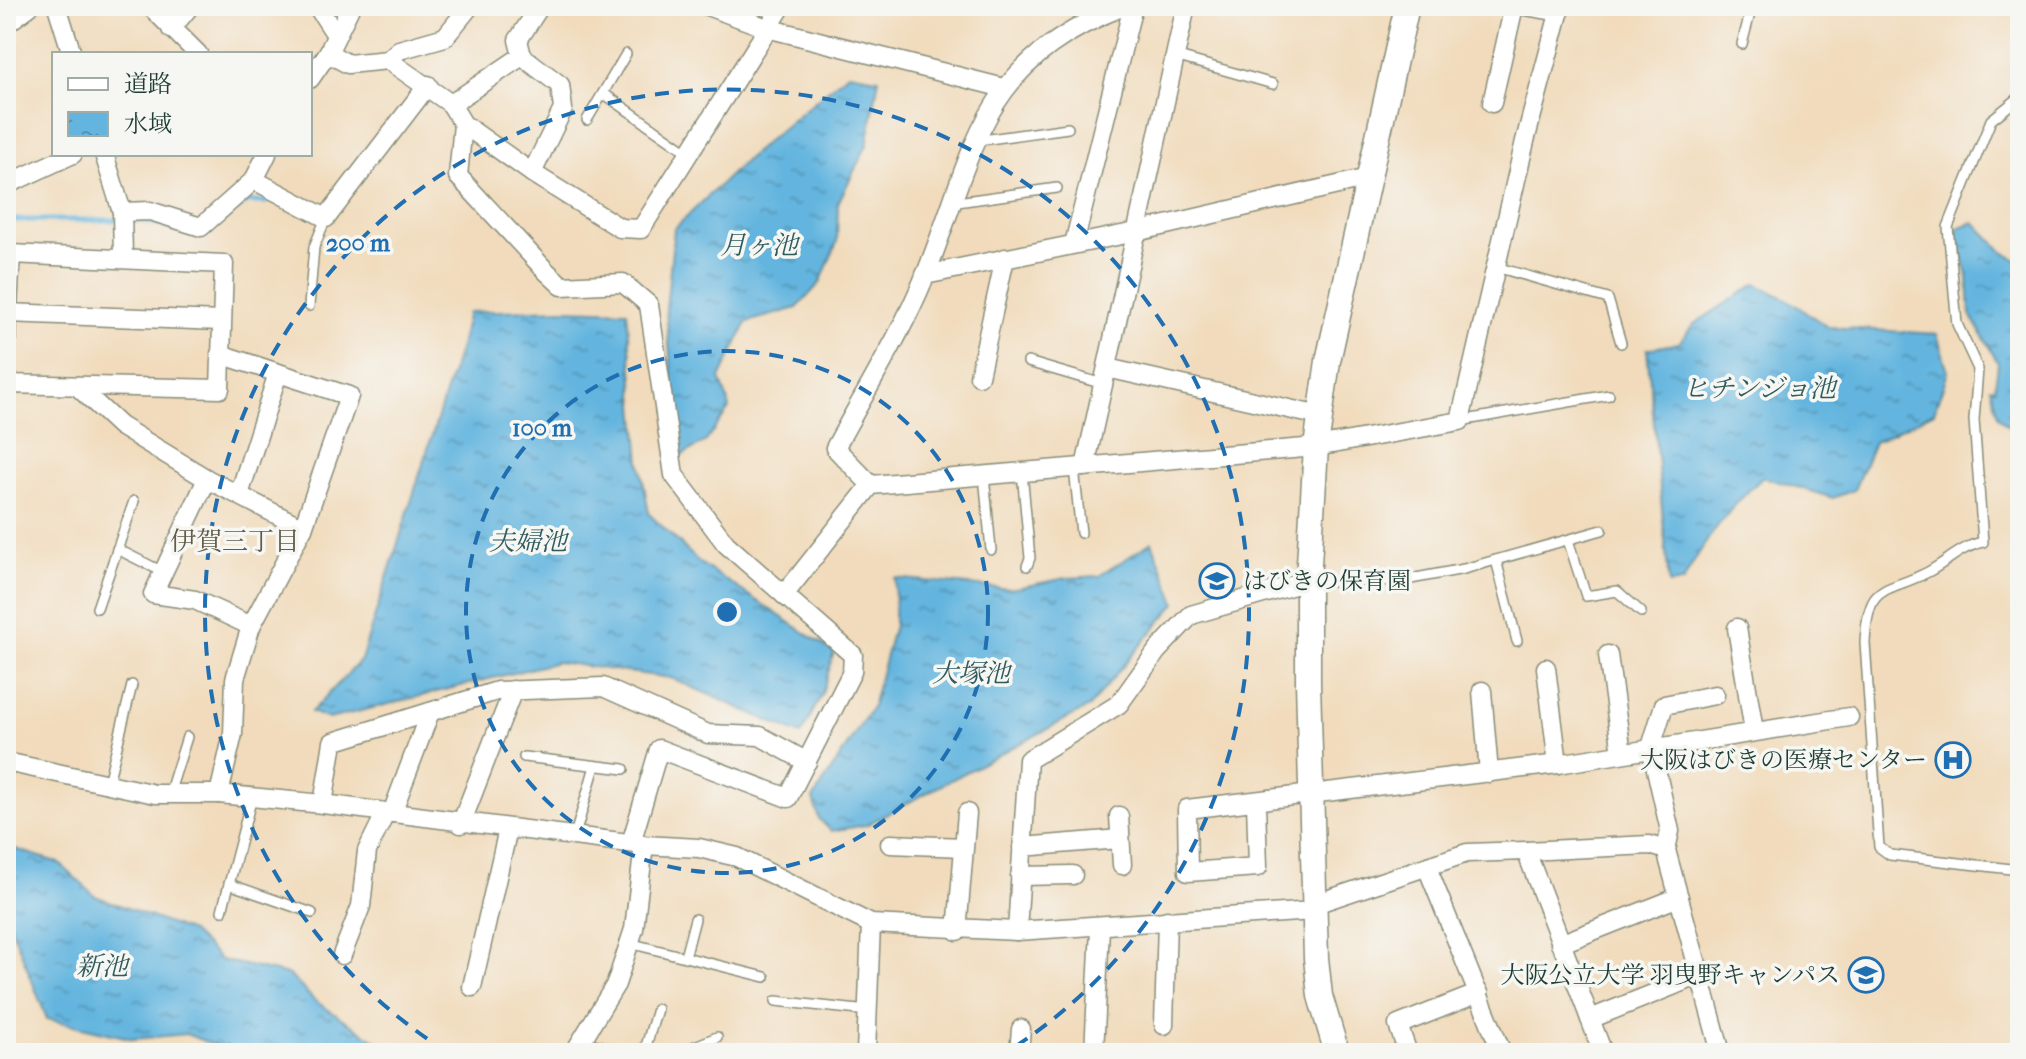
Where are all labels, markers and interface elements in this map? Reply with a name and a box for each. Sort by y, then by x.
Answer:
legend [52,52,312,156]
text: 道路 [124,70,172,98]
text: 水域 [124,110,172,138]
text: 200 m [326,229,391,257]
water label: 月ヶ池 [720,230,801,261]
water label: ヒチンジョ池 [1682,373,1839,404]
text: 100 m [512,414,573,442]
district label: 伊賀三丁目 [170,526,300,557]
water label: 夫婦池 [489,526,570,557]
school or university icon: はびきの保育園 [1198,562,1236,600]
place label: はびきの保育園 [1243,567,1411,595]
centre of rings [713,598,741,626]
water label: 大塚池 [932,658,1013,689]
hospital icon: 大阪はびきの医療センター [1934,741,1972,779]
place label: 大阪はびきの医療センター [1640,746,1927,774]
water label: 新池 [76,951,131,982]
school or university icon: 大阪公立大学 羽曳野キャンパス [1847,956,1885,994]
place label: 大阪公立大学 羽曳野キャンパス [1501,961,1840,989]

